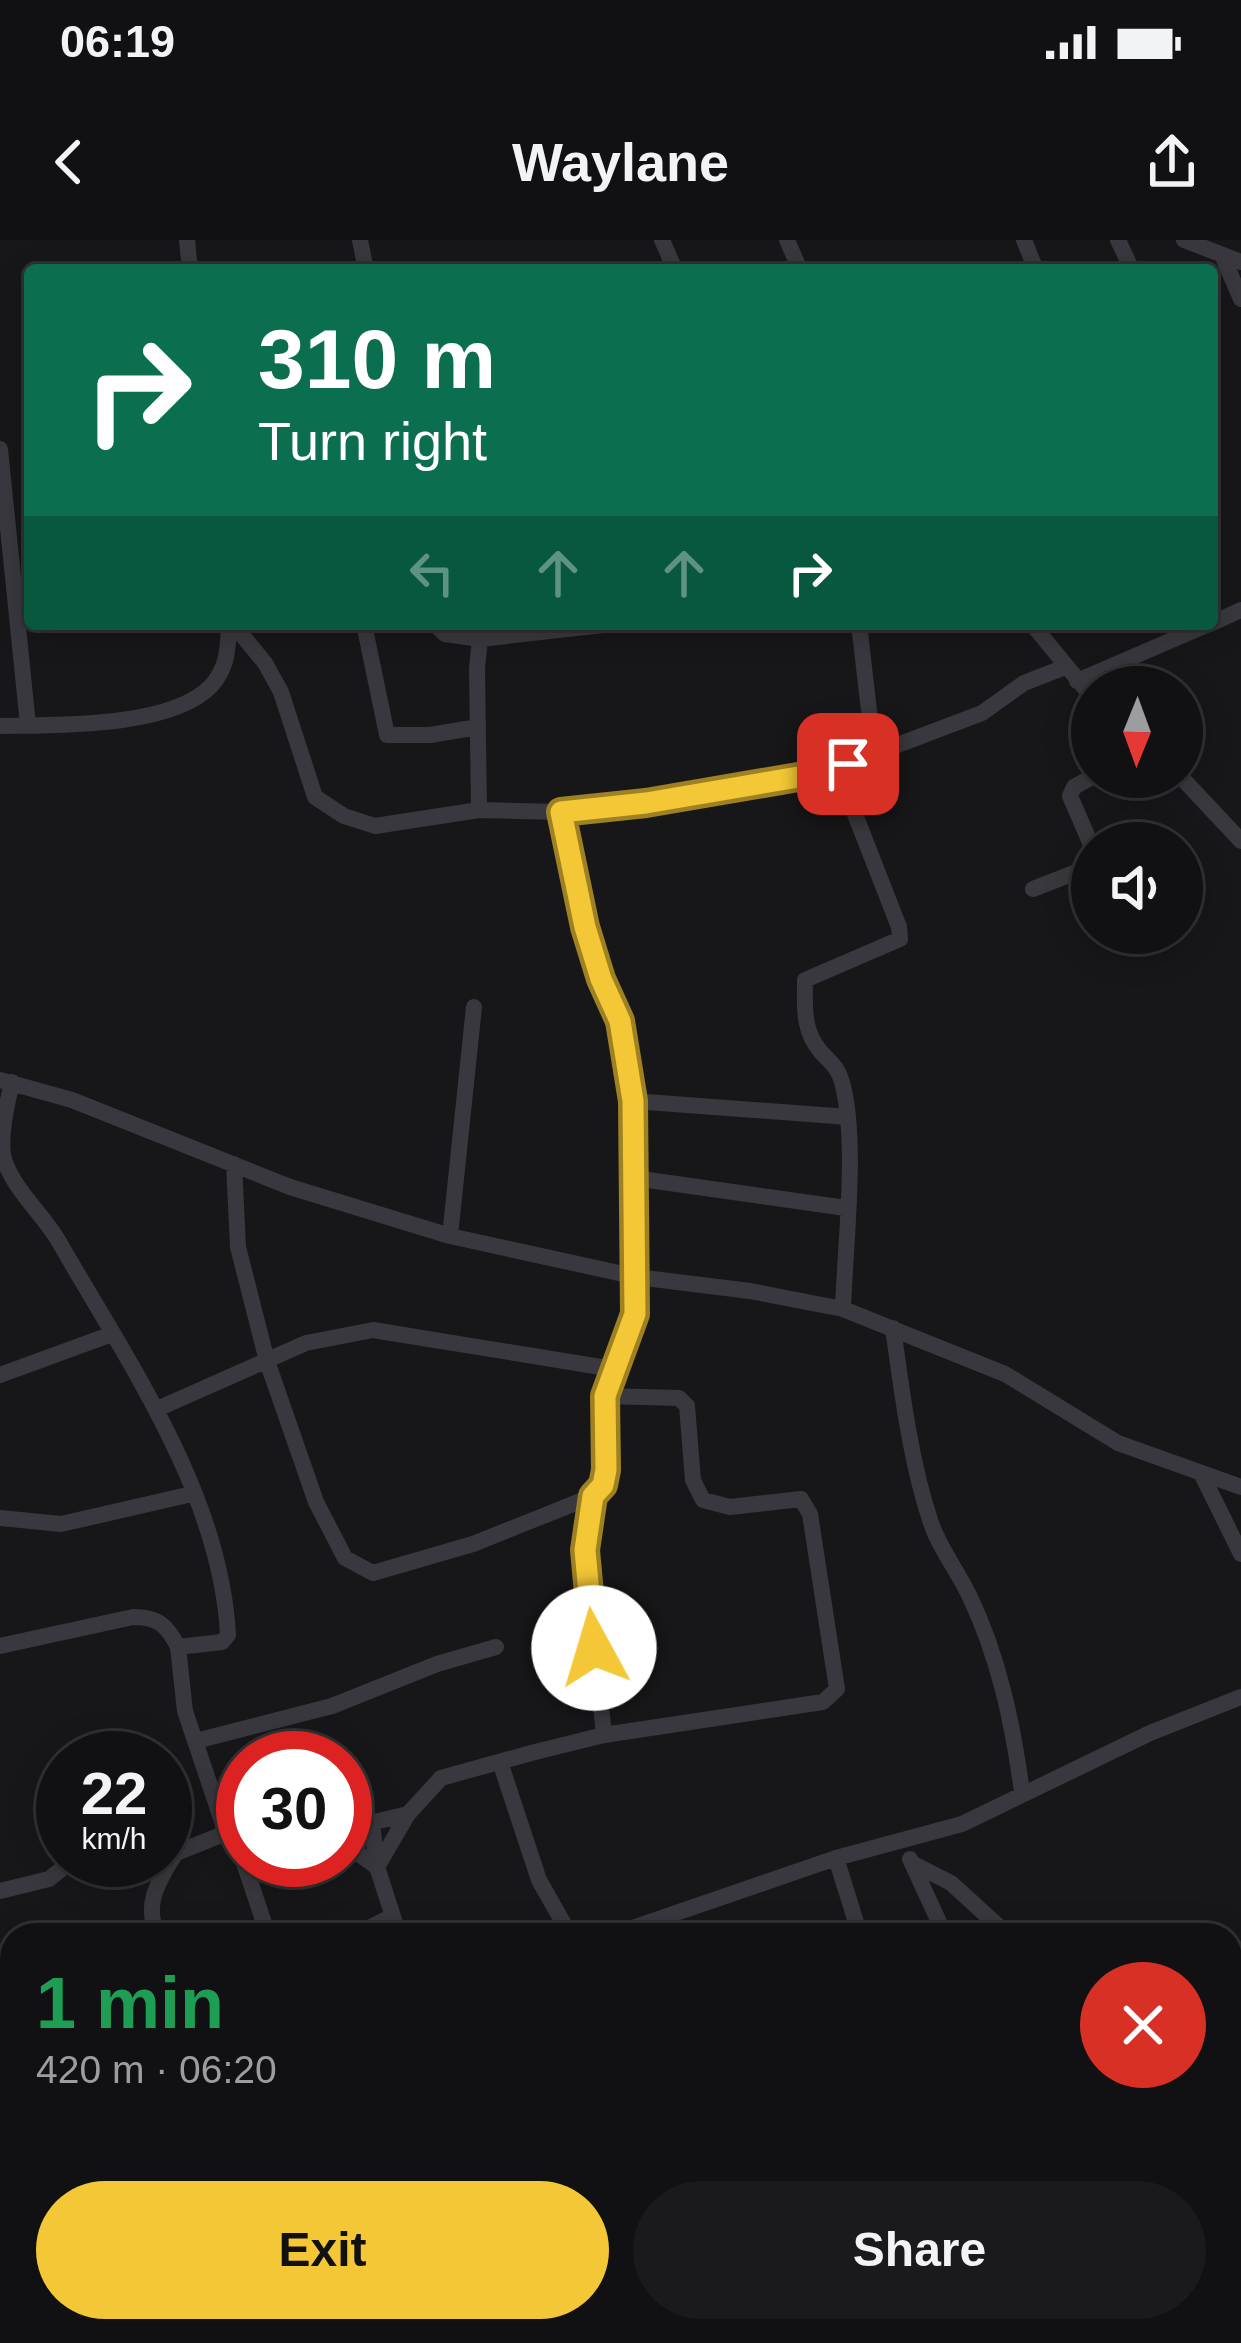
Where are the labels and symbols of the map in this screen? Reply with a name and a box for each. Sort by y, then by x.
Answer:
north arrow [1071,666,1203,798]
pin [797,713,899,815]
position arrow [531,1585,657,1711]
speed limit sign: 30 [216,1731,372,1887]

